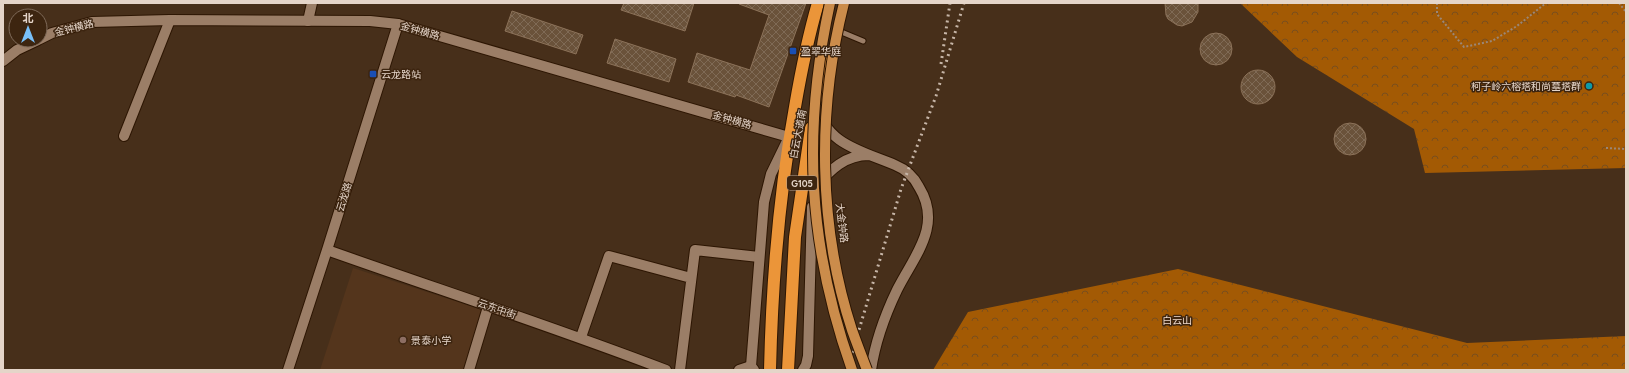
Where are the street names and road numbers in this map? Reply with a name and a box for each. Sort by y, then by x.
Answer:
street label: 金钟横路 [53,17,95,39]
street label: 金钟横路 [399,19,441,43]
street label: 金钟横路 [711,108,753,132]
street label: 白云大道南 [787,108,809,160]
road number: G105 [787,176,817,190]
street label: 云龙路 [333,181,355,213]
street label: 大金钟路 [833,202,851,244]
street label: 云东中街 [476,296,518,322]

